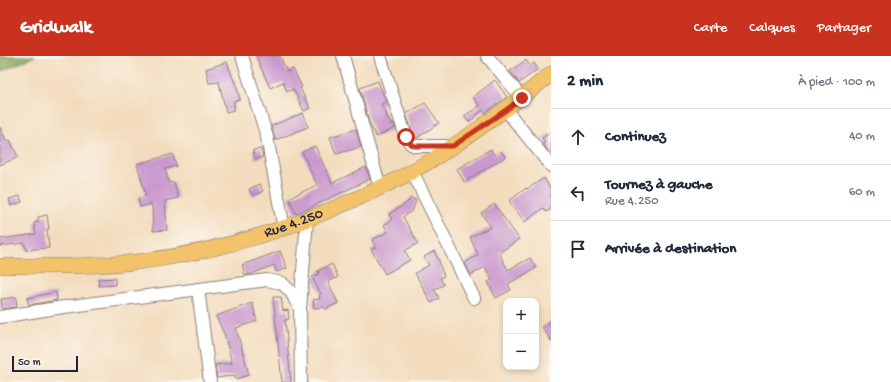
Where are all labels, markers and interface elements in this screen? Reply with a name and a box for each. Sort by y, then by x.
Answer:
text: Gridwalk [20,17,92,40]
text: Carte [694,20,727,37]
text: Calques [749,20,795,37]
text: Partager [817,20,871,37]
text: 2 min [567,72,603,92]
text: À pied · 100 m [798,75,875,90]
route end [513,89,531,107]
icon: ahead [567,126,589,148]
route start [397,128,415,146]
text: Continuez [605,128,666,146]
text: 40 m [849,129,875,144]
text: Tournez à gauche [605,176,713,194]
icon: left [567,182,589,204]
text: 60 m [849,185,875,200]
text: Rue 4.250 [605,194,659,209]
street label: Rue 4.250 [262,205,327,243]
icon: arrive [567,238,589,260]
text: Arrivée à destination [605,240,736,258]
map controls [503,298,539,370]
button: + [503,298,539,334]
button: − [503,334,539,370]
scale bar [12,354,78,373]
text: 50 m [18,357,40,369]

